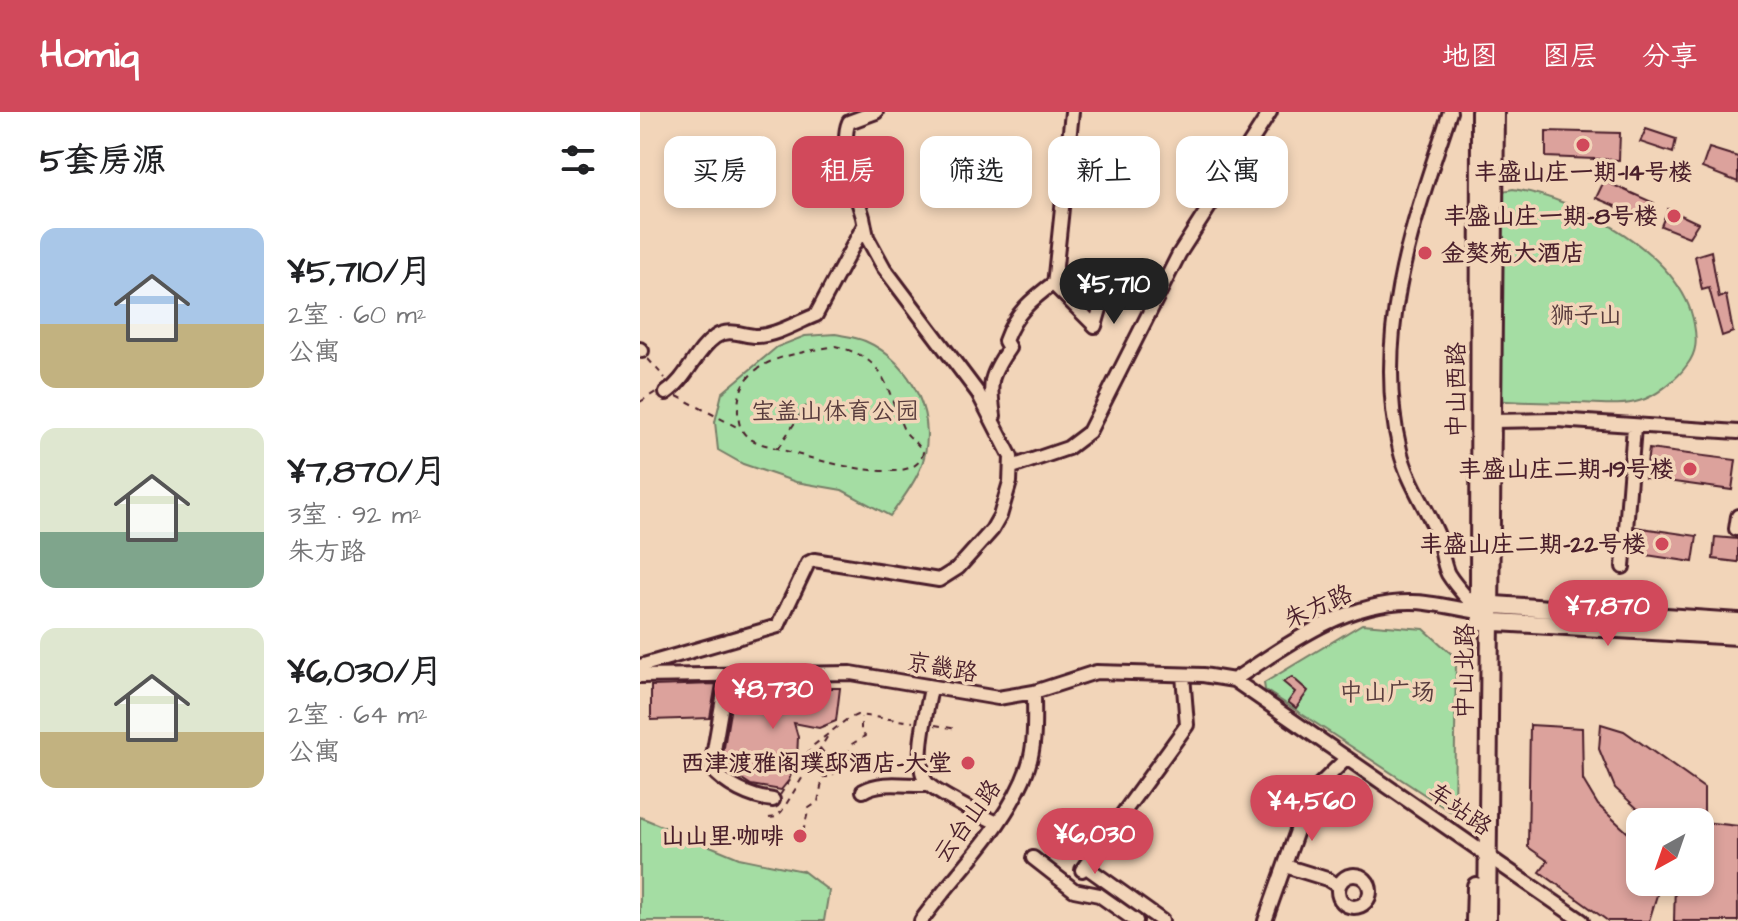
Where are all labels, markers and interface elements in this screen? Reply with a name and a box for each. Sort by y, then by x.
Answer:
text: Homiq [40,30,139,82]
text: 地图 [1442,37,1498,76]
text: 图层 [1542,37,1598,76]
text: 分享 [1642,37,1698,76]
chip: 买房 [664,136,776,208]
chip: 租房 [792,136,904,208]
chip: 筛选 [920,136,1032,208]
chip: 新上 [1048,136,1160,208]
chip: 公寓 [1176,136,1288,208]
marker: 丰盛山庄一期-14号楼 [1574,136,1592,154]
text: 5套房源 [40,137,166,185]
icon: filters [556,138,600,182]
place label: 丰盛山庄一期-14号楼 [1474,156,1692,190]
place label: 丰盛山庄一期-8号楼 [1443,200,1658,234]
marker: 丰盛山庄一期-8号楼 [1665,207,1683,225]
place label: 金獒苑大酒店 [1441,237,1585,271]
marker: 金獒苑大酒店 [1416,244,1434,262]
text: ¥5,710/月 [288,248,432,296]
pin: ¥5,710 [1049,258,1179,326]
icon: home [104,260,200,356]
text: ¥5,710 [1078,266,1150,302]
text: 2室 · 60 m² [288,297,426,333]
park label: 狮子山 [1550,299,1622,333]
text: 公寓 [288,334,340,370]
street label: 中山西路 [1440,342,1474,438]
park label: 宝盖山体育公园 [751,395,919,429]
text: ¥7,870/月 [288,448,447,496]
place label: 丰盛山庄二期-19号楼 [1458,453,1674,487]
icon: home [104,460,200,556]
marker: 丰盛山庄二期-19号楼 [1681,460,1699,478]
text: 3室 · 92 m² [288,497,422,533]
place label: 丰盛山庄二期-22号楼 [1419,528,1646,562]
text: 朱方路 [288,534,366,570]
marker: 丰盛山庄二期-22号楼 [1653,535,1671,553]
street label: 朱方路 [1279,577,1358,637]
pin: ¥7,870 [1543,580,1673,648]
text: ¥7,870 [1566,588,1650,624]
street label: 中山北路 [1447,623,1483,719]
street label: 京畿路 [903,645,980,691]
text: ¥6,030/月 [288,648,443,696]
icon: home [104,660,200,756]
pin: ¥8,730 [708,663,838,731]
text: ¥8,730 [733,671,814,707]
park label: 中山广场 [1339,676,1435,710]
text: 2室 · 64 m² [288,697,428,733]
text: 公寓 [288,734,340,770]
place label: 西津渡雅阁璞邸酒店-大堂 [681,747,952,781]
marker: 西津渡雅阁璞邸酒店-大堂 [959,754,977,772]
street label: 云台山路 [926,773,1010,870]
pin: ¥4,560 [1247,775,1377,843]
street label: 车站路 [1420,775,1499,844]
text: ¥4,560 [1268,783,1356,819]
pin: ¥6,030 [1030,808,1160,876]
north arrow [1626,808,1714,896]
map controls [1626,808,1714,896]
text: ¥6,030 [1055,816,1135,852]
place label: 山山里·咖啡 [661,820,784,854]
marker: 山山里·咖啡 [791,827,809,845]

